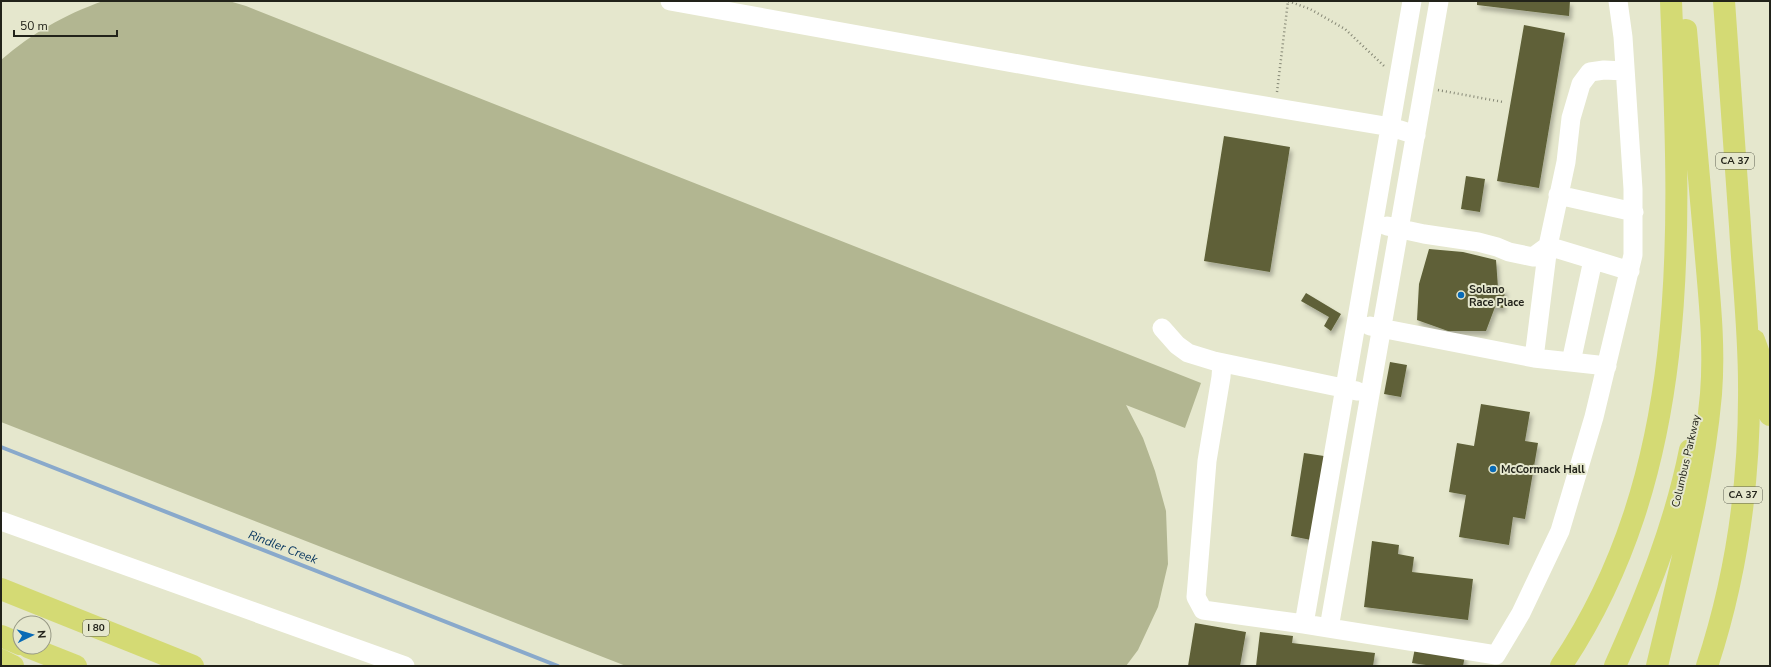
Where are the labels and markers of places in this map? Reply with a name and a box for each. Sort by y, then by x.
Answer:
place label: Solano Race Place [1469,282,1524,310]
marker: Solano Race Place [1456,290,1466,300]
place label: McCormack Hall [1501,462,1585,477]
marker: McCormack Hall [1488,464,1498,474]

